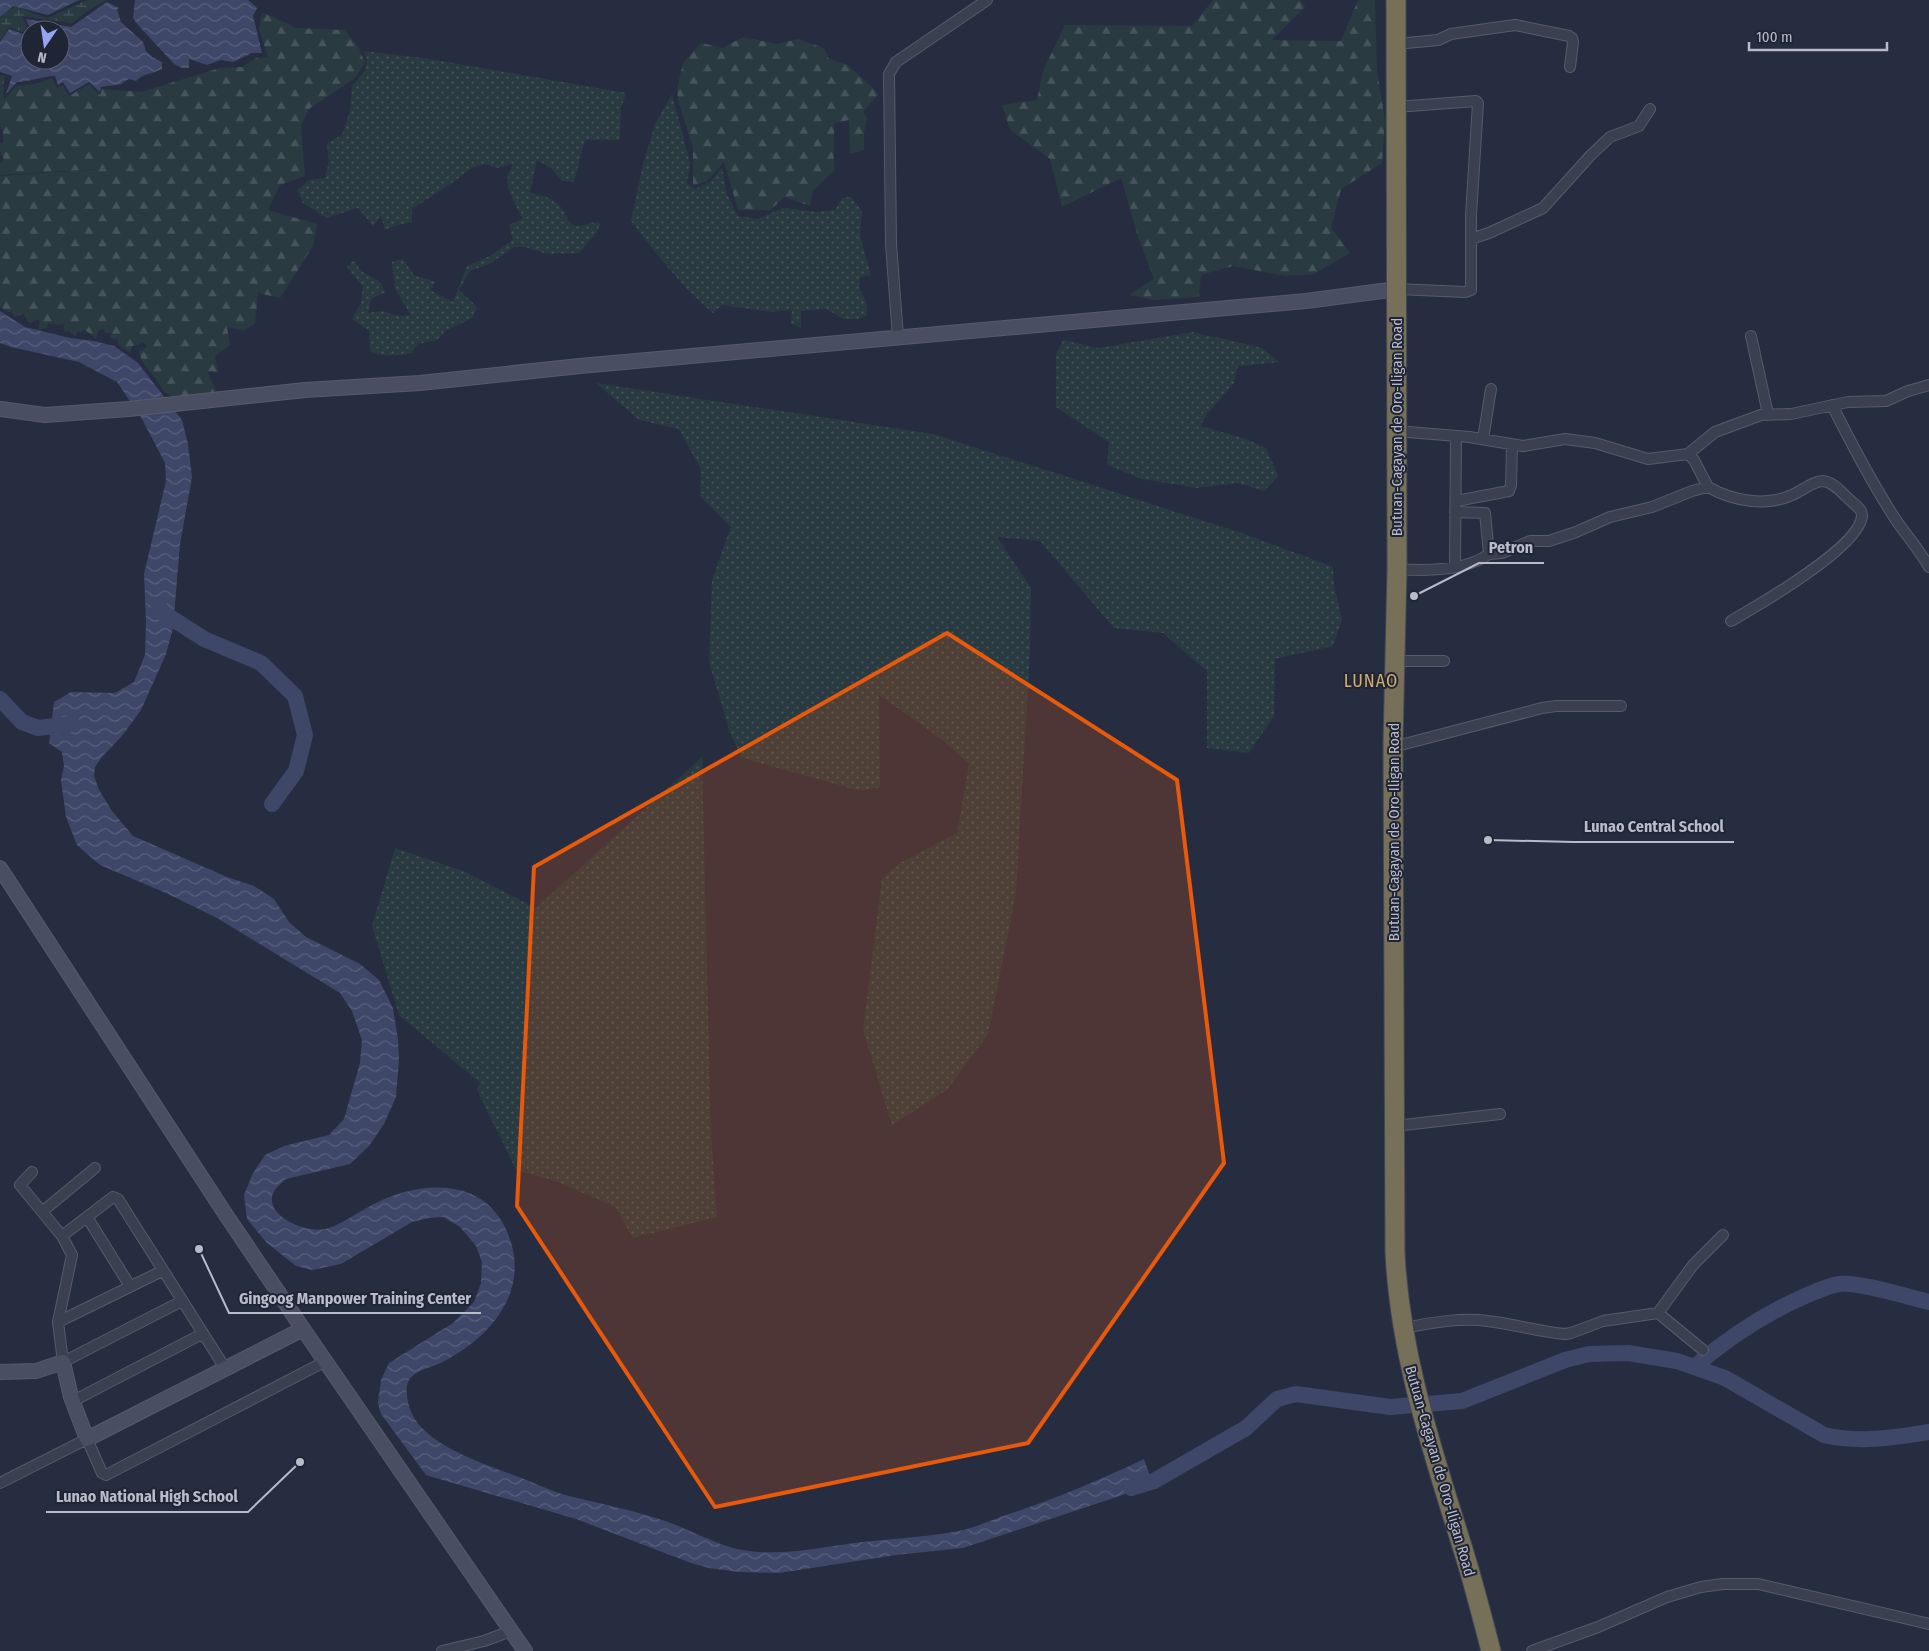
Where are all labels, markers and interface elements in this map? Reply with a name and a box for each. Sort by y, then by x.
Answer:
north arrow [20,20,70,70]
scale bar [1749,20,1886,52]
text: 100 m [1756,28,1793,46]
text: N [36,48,48,66]
street label: Butuan-Cagayan de Oro-Iligan Road [1388,318,1406,536]
callout: Petron [1479,532,1544,563]
text: Petron [1489,538,1533,557]
district label: LUNAO [1344,670,1398,692]
street label: Butuan-Cagayan de Oro-Iligan Road [1385,723,1403,941]
callout: Lunao Central School [1574,811,1734,842]
text: Lunao Central School [1584,817,1725,836]
callout: Gingoog Manpower Training Center [229,1282,481,1313]
text: Gingoog Manpower Training Center [239,1289,471,1308]
street label: Butuan-Cagayan de Oro-Iligan Road [1401,1364,1479,1578]
callout: Lunao National High School [46,1481,248,1512]
text: Lunao National High School [56,1487,239,1506]

